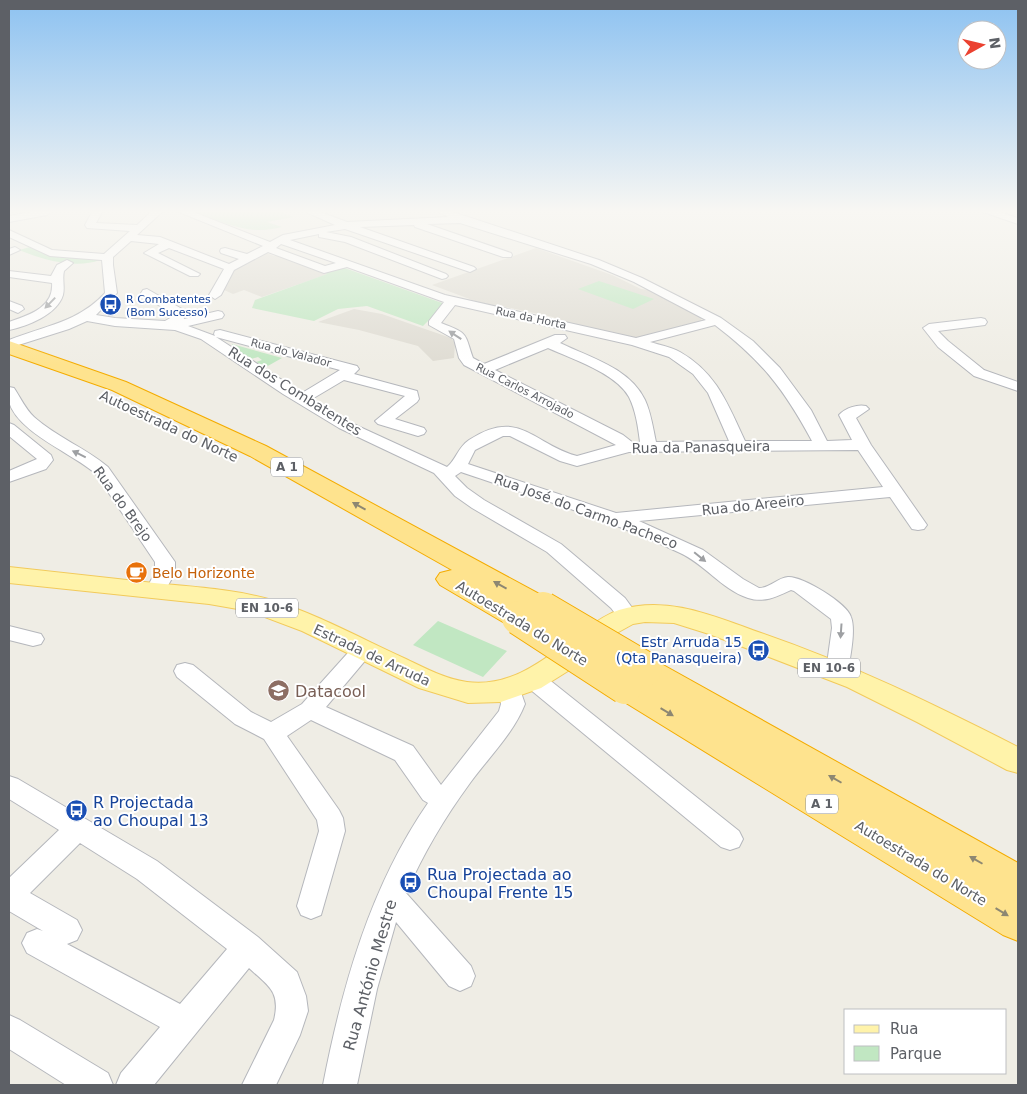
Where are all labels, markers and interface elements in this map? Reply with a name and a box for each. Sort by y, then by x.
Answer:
north arrow [957,20,1007,70]
text: N [986,36,1004,50]
bus stop icon: R Combatentes (Bom Sucesso) [98,293,122,317]
place label: R Combatentes (Bom Sucesso) [126,293,211,319]
one-way arrow [44,297,56,309]
street label: Rua da Horta [494,304,568,332]
one-way arrow [448,330,462,340]
street label: Rua do Valador [249,336,333,370]
street label: Rua dos Combatentes [225,343,365,439]
street label: Rua Carlos Arrojado [474,361,577,422]
street label: Autoestrada do Norte [97,387,241,465]
street label: Rua da Panasqueira [632,438,770,456]
one-way arrow [72,450,86,458]
road number: A 1 [271,458,303,477]
street label: Rua do Brejo [90,463,156,545]
street label: Rua José do Carmo Pacheco [492,470,680,552]
street label: Rua do Areeiro [701,492,805,518]
one-way arrow [351,502,366,510]
one-way arrow [694,552,707,563]
cafe icon: Belo Horizonte [124,561,148,585]
place label: Belo Horizonte [152,565,255,581]
street label: Autoestrada do Norte [453,577,591,669]
one-way arrow [493,581,508,589]
road number: EN 10-6 [236,598,298,618]
street label: Estrada de Arruda [311,621,433,689]
one-way arrow [837,623,845,639]
place label: Estr Arruda 15 (Qta Panasqueira) [616,634,742,666]
bus stop icon: Estr Arruda 15 (Qta Panasqueira) [746,638,770,662]
road number: EN 10-6 [798,658,860,678]
school or university icon: Datacool [267,679,291,703]
place label: Datacool [295,682,366,701]
one-way arrow [661,707,674,716]
one-way arrow [829,774,842,783]
place label: R Projectada ao Choupal 13 [93,793,209,830]
road number: A 1 [806,794,838,814]
bus stop icon: R Projectada ao Choupal 13 [65,799,89,823]
street label: Autoestrada do Norte [852,817,990,909]
one-way arrow [969,855,983,864]
place label: Rua Projectada ao Choupal Frente 15 [427,865,574,902]
bus stop icon: Rua Projectada ao Choupal Frente 15 [399,871,423,895]
street label: Rua António Mestre [339,897,401,1053]
one-way arrow [996,907,1009,916]
legend [844,1009,1007,1074]
text: Rua [890,1020,918,1038]
text: Parque [890,1045,942,1063]

